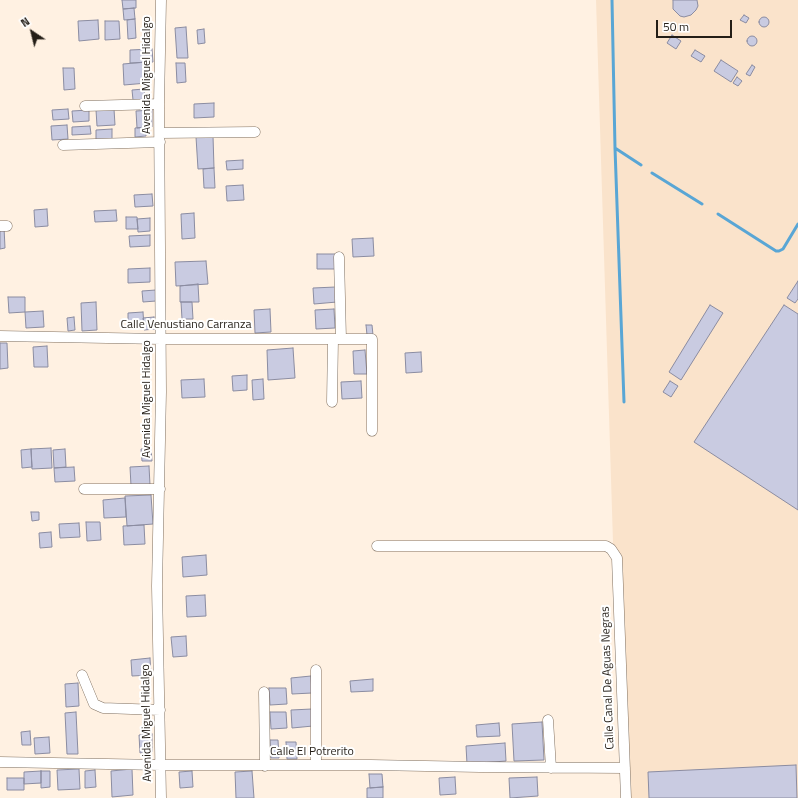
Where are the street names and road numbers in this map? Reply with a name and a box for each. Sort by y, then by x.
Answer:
street label: Avenida Miguel Hidalgo [140,16,154,134]
street label: Calle Venustiano Carranza [121,318,251,332]
street label: Avenida Miguel Hidalgo [140,340,154,458]
street label: Calle Canal De Aguas Negras [598,606,618,750]
street label: Avenida Miguel Hidalgo [139,664,155,782]
street label: Calle El Potrerito [270,745,354,759]

